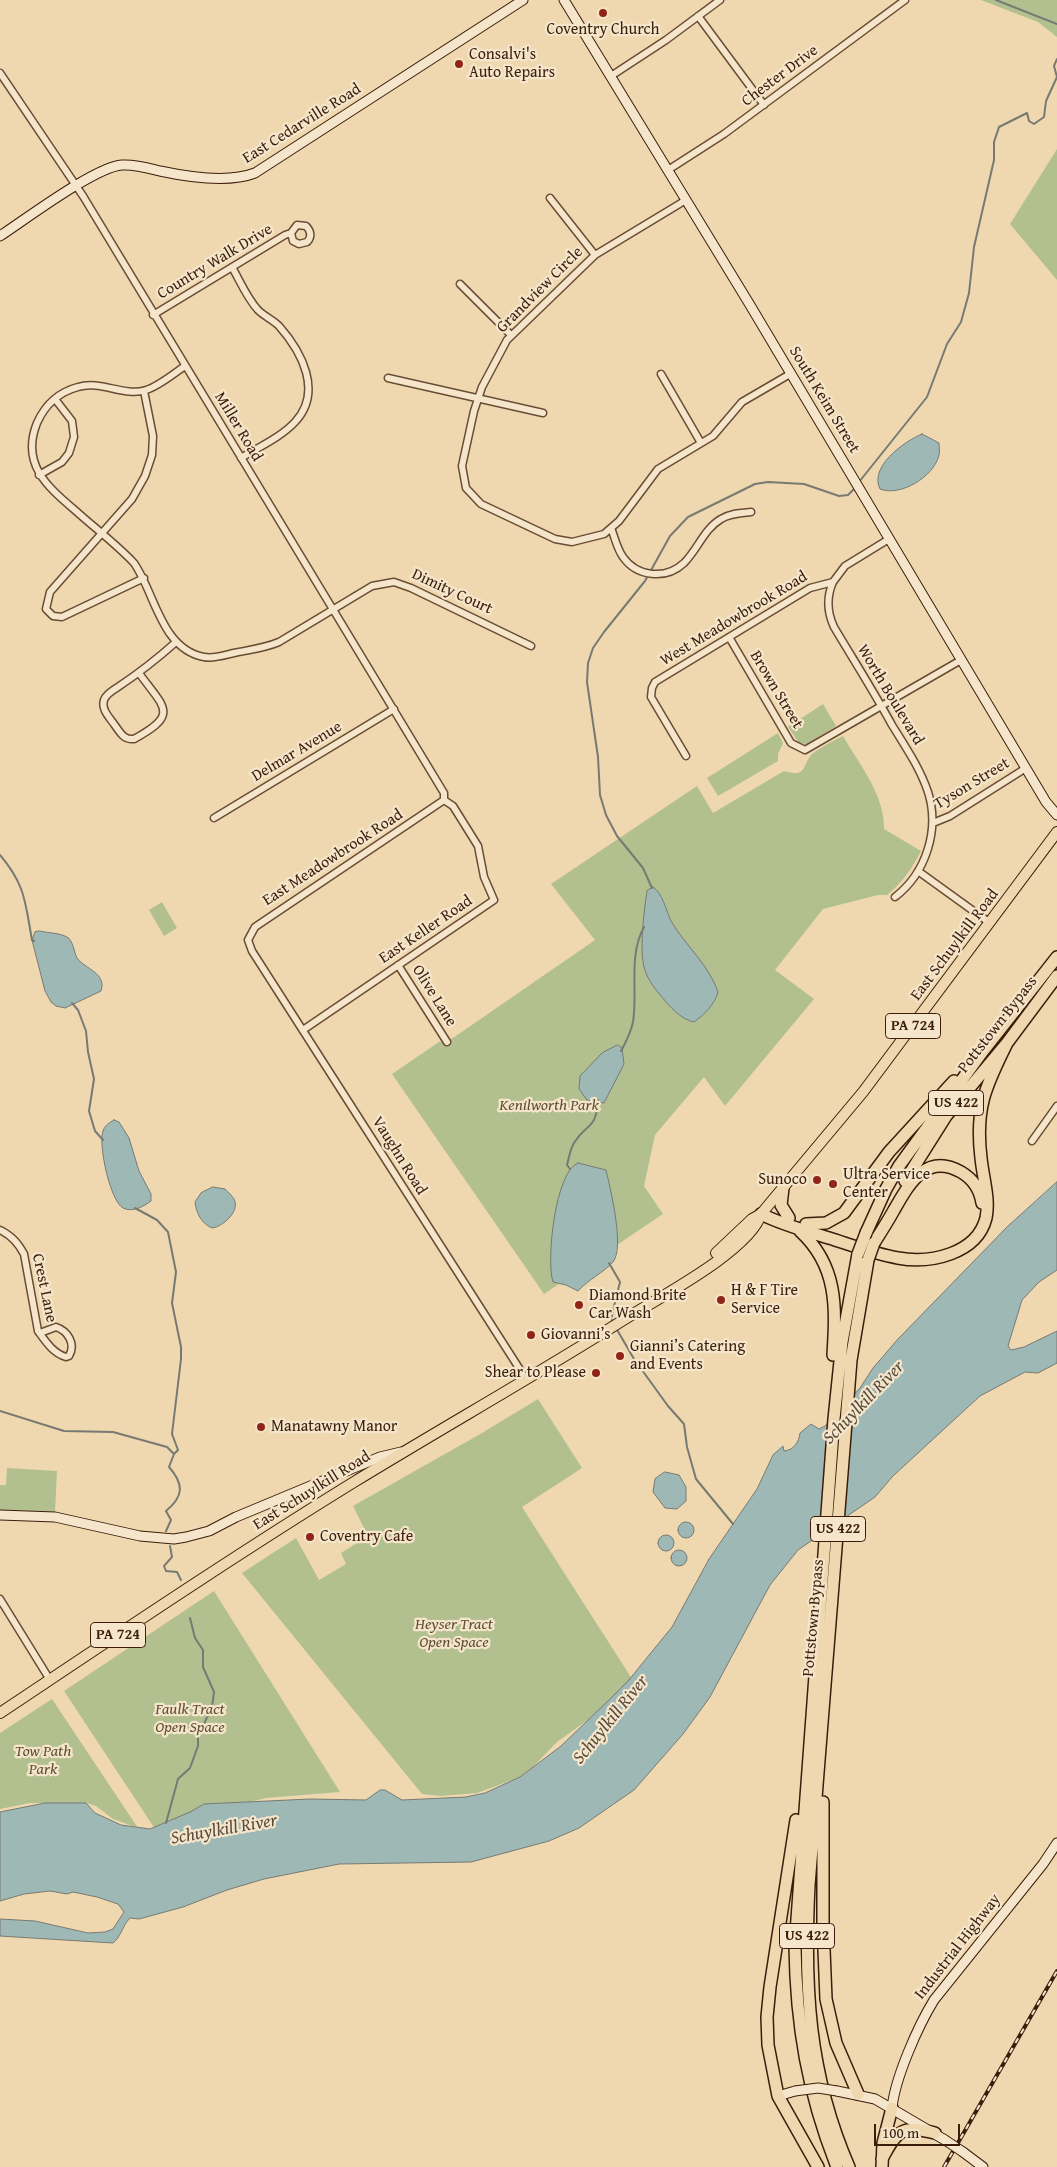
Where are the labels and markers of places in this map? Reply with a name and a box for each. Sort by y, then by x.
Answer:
marker: Coventry Church [597,7,609,19]
place label: Coventry Church [547,20,659,40]
place label: Consalvi's Auto Repairs [469,45,555,83]
marker: Consalvi's Auto Repairs [453,58,465,70]
place label: Ultra Service Center [843,1165,930,1203]
place label: Sunoco [758,1170,807,1190]
marker: Sunoco [811,1174,823,1186]
marker: Ultra Service Center [827,1178,839,1190]
place label: H & F Tire Service [731,1281,798,1319]
place label: Diamond Brite Car Wash [589,1286,686,1324]
marker: H & F Tire Service [715,1294,727,1306]
marker: Diamond Brite Car Wash [573,1299,585,1311]
place label: Giovanni’s [541,1325,611,1345]
marker: Giovanni’s [525,1329,537,1341]
place label: Gianni’s Catering and Events [630,1337,745,1375]
marker: Gianni’s Catering and Events [614,1350,626,1362]
place label: Shear to Please [485,1363,586,1383]
marker: Shear to Please [590,1367,602,1379]
place label: Manatawny Manor [271,1417,397,1437]
marker: Manatawny Manor [255,1421,267,1433]
place label: Coventry Cafe [320,1527,413,1547]
marker: Coventry Cafe [304,1531,316,1543]

